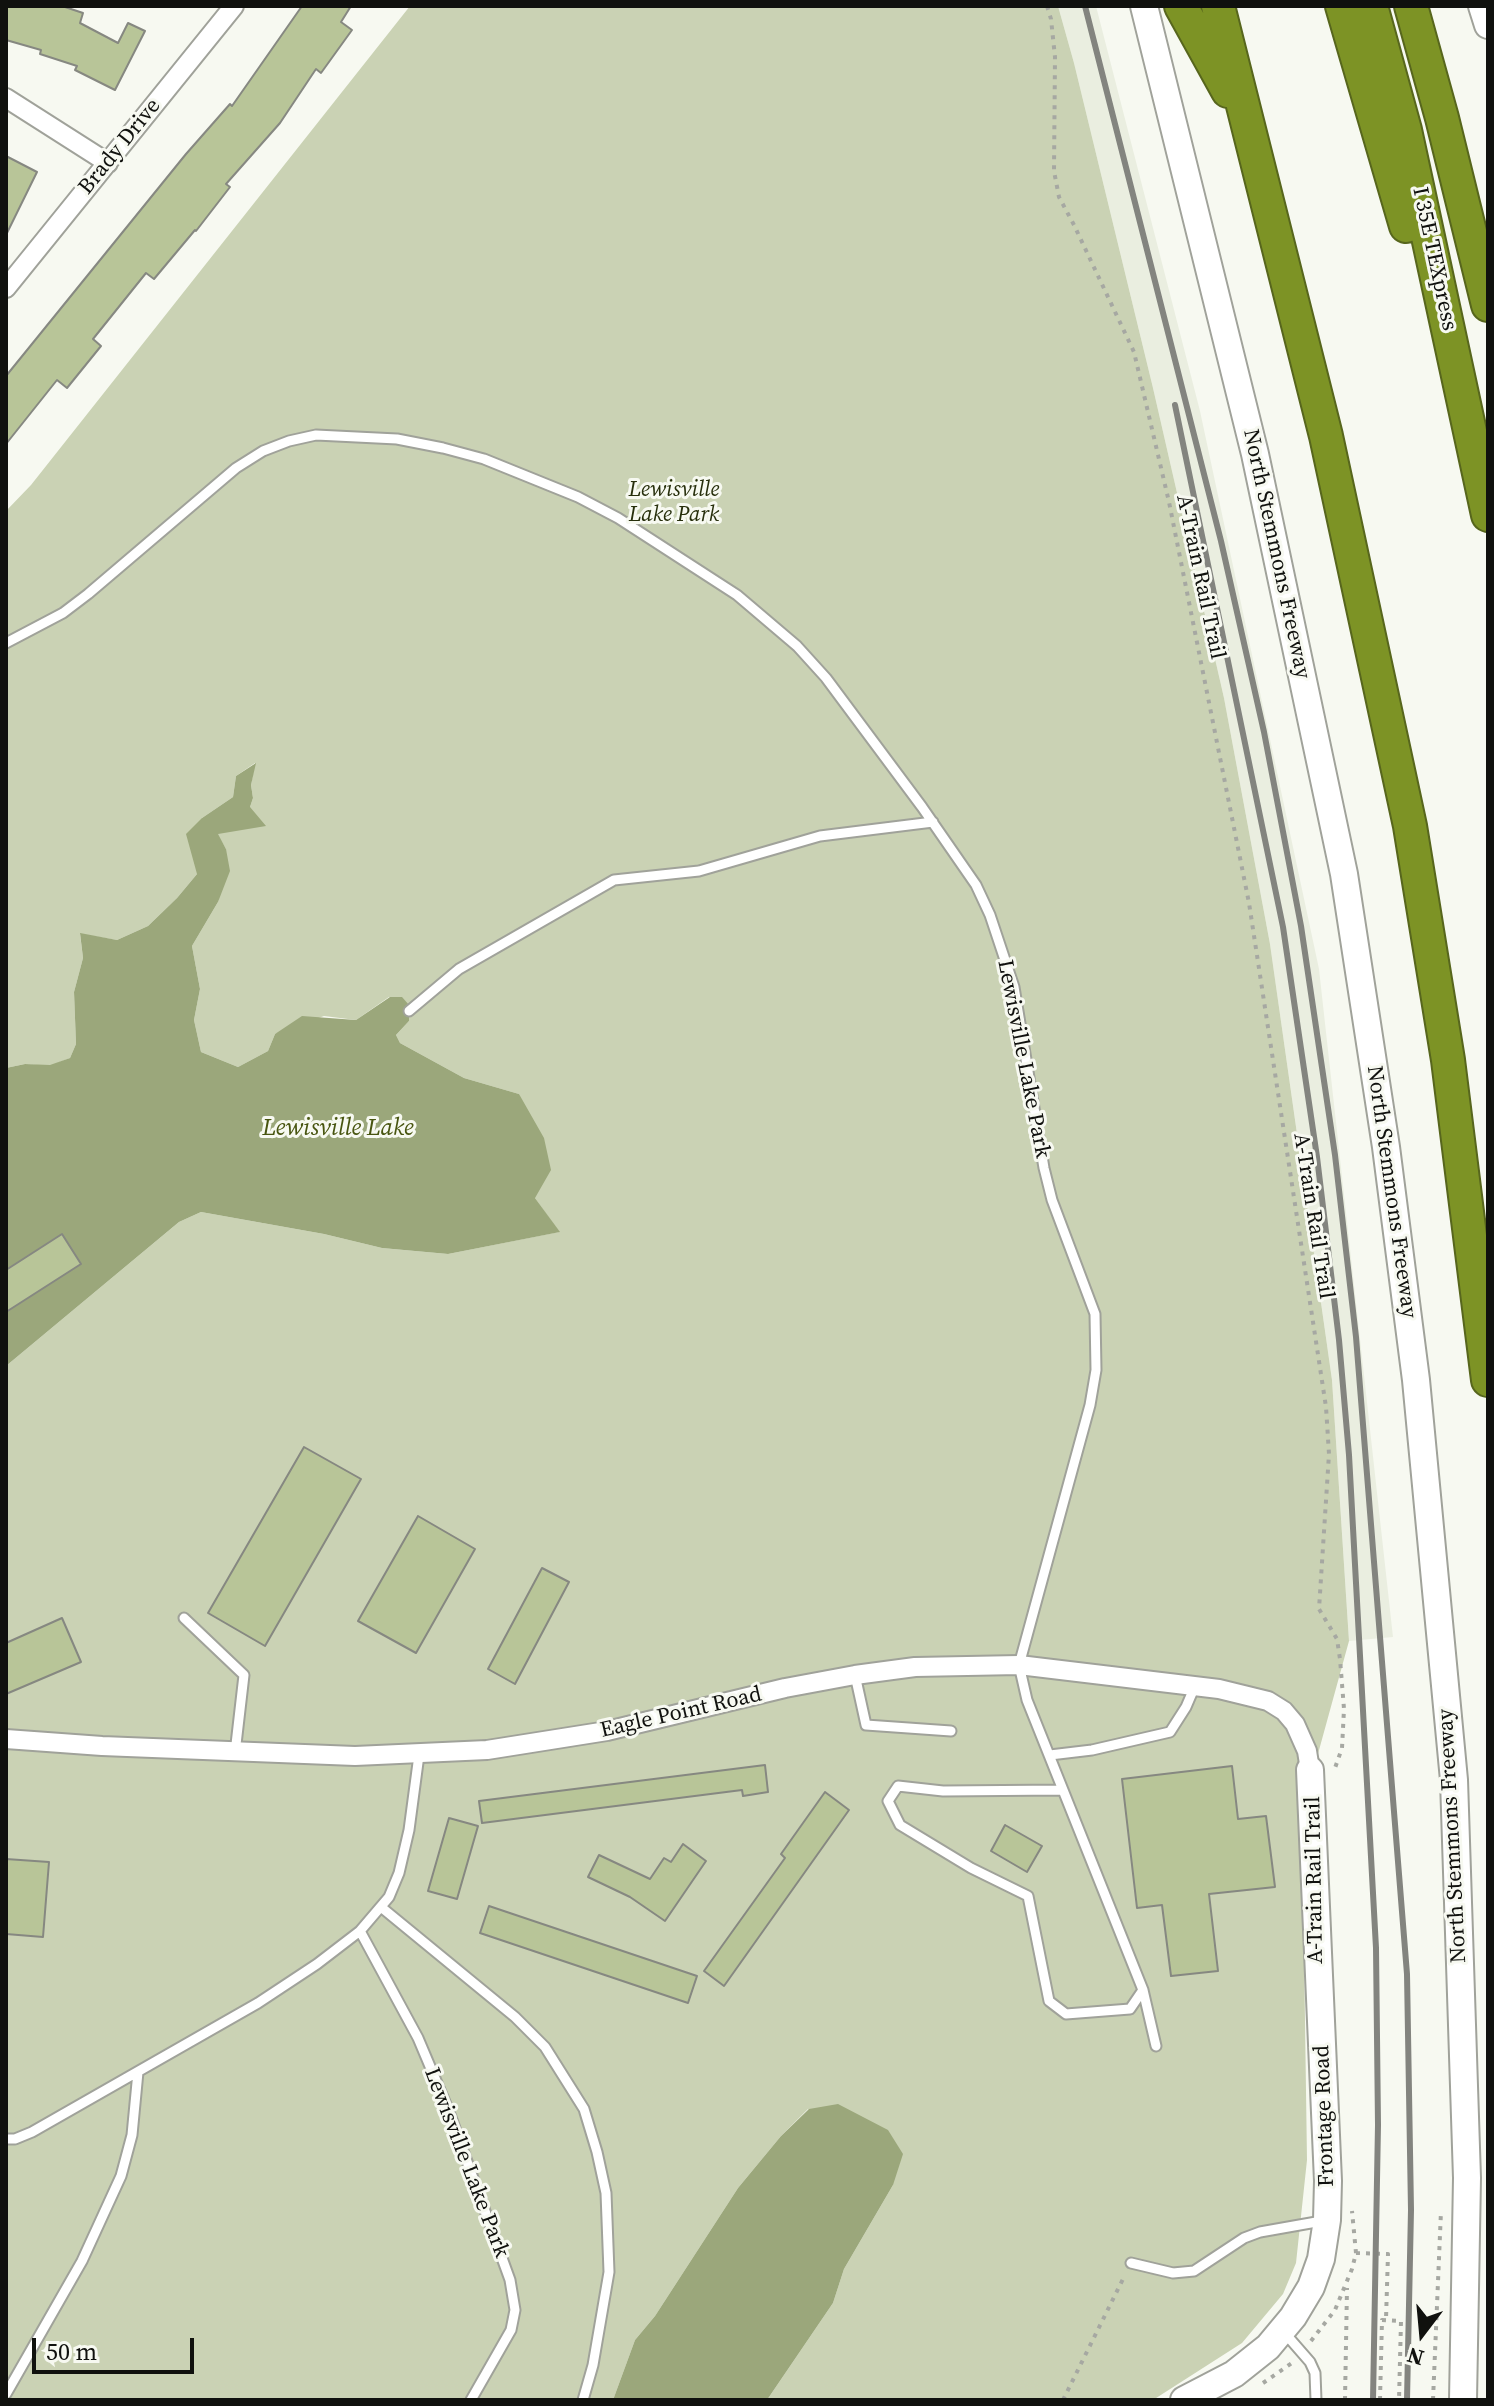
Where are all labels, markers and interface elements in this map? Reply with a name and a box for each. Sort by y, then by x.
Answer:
street label: Brady Drive [73,94,167,200]
street label: I 35E TEXpress [1406,185,1462,333]
street label: North Stemmons Freeway [1237,427,1315,681]
park label: Lewisville Lake Park [629,477,719,528]
street label: A-Train Rail Trail [1170,492,1230,662]
street label: Lewisville Lake Park [991,958,1055,1160]
street label: North Stemmons Freeway [1360,1064,1422,1320]
water label: Lewisville Lake [262,1115,414,1143]
street label: A-Train Rail Trail [1287,1131,1339,1301]
street label: Eagle Point Road [598,1682,764,1744]
street label: North Stemmons Freeway [1433,1708,1473,1964]
street label: A-Train Rail Trail [1300,1796,1330,1964]
street label: Frontage Road [1309,2045,1341,2187]
street label: Lewisville Lake Park [418,2064,514,2262]
north arrow [1382,2294,1462,2374]
scale bar [36,2322,198,2372]
text: 50 m [46,2335,97,2368]
text: N [1404,2340,1427,2374]

